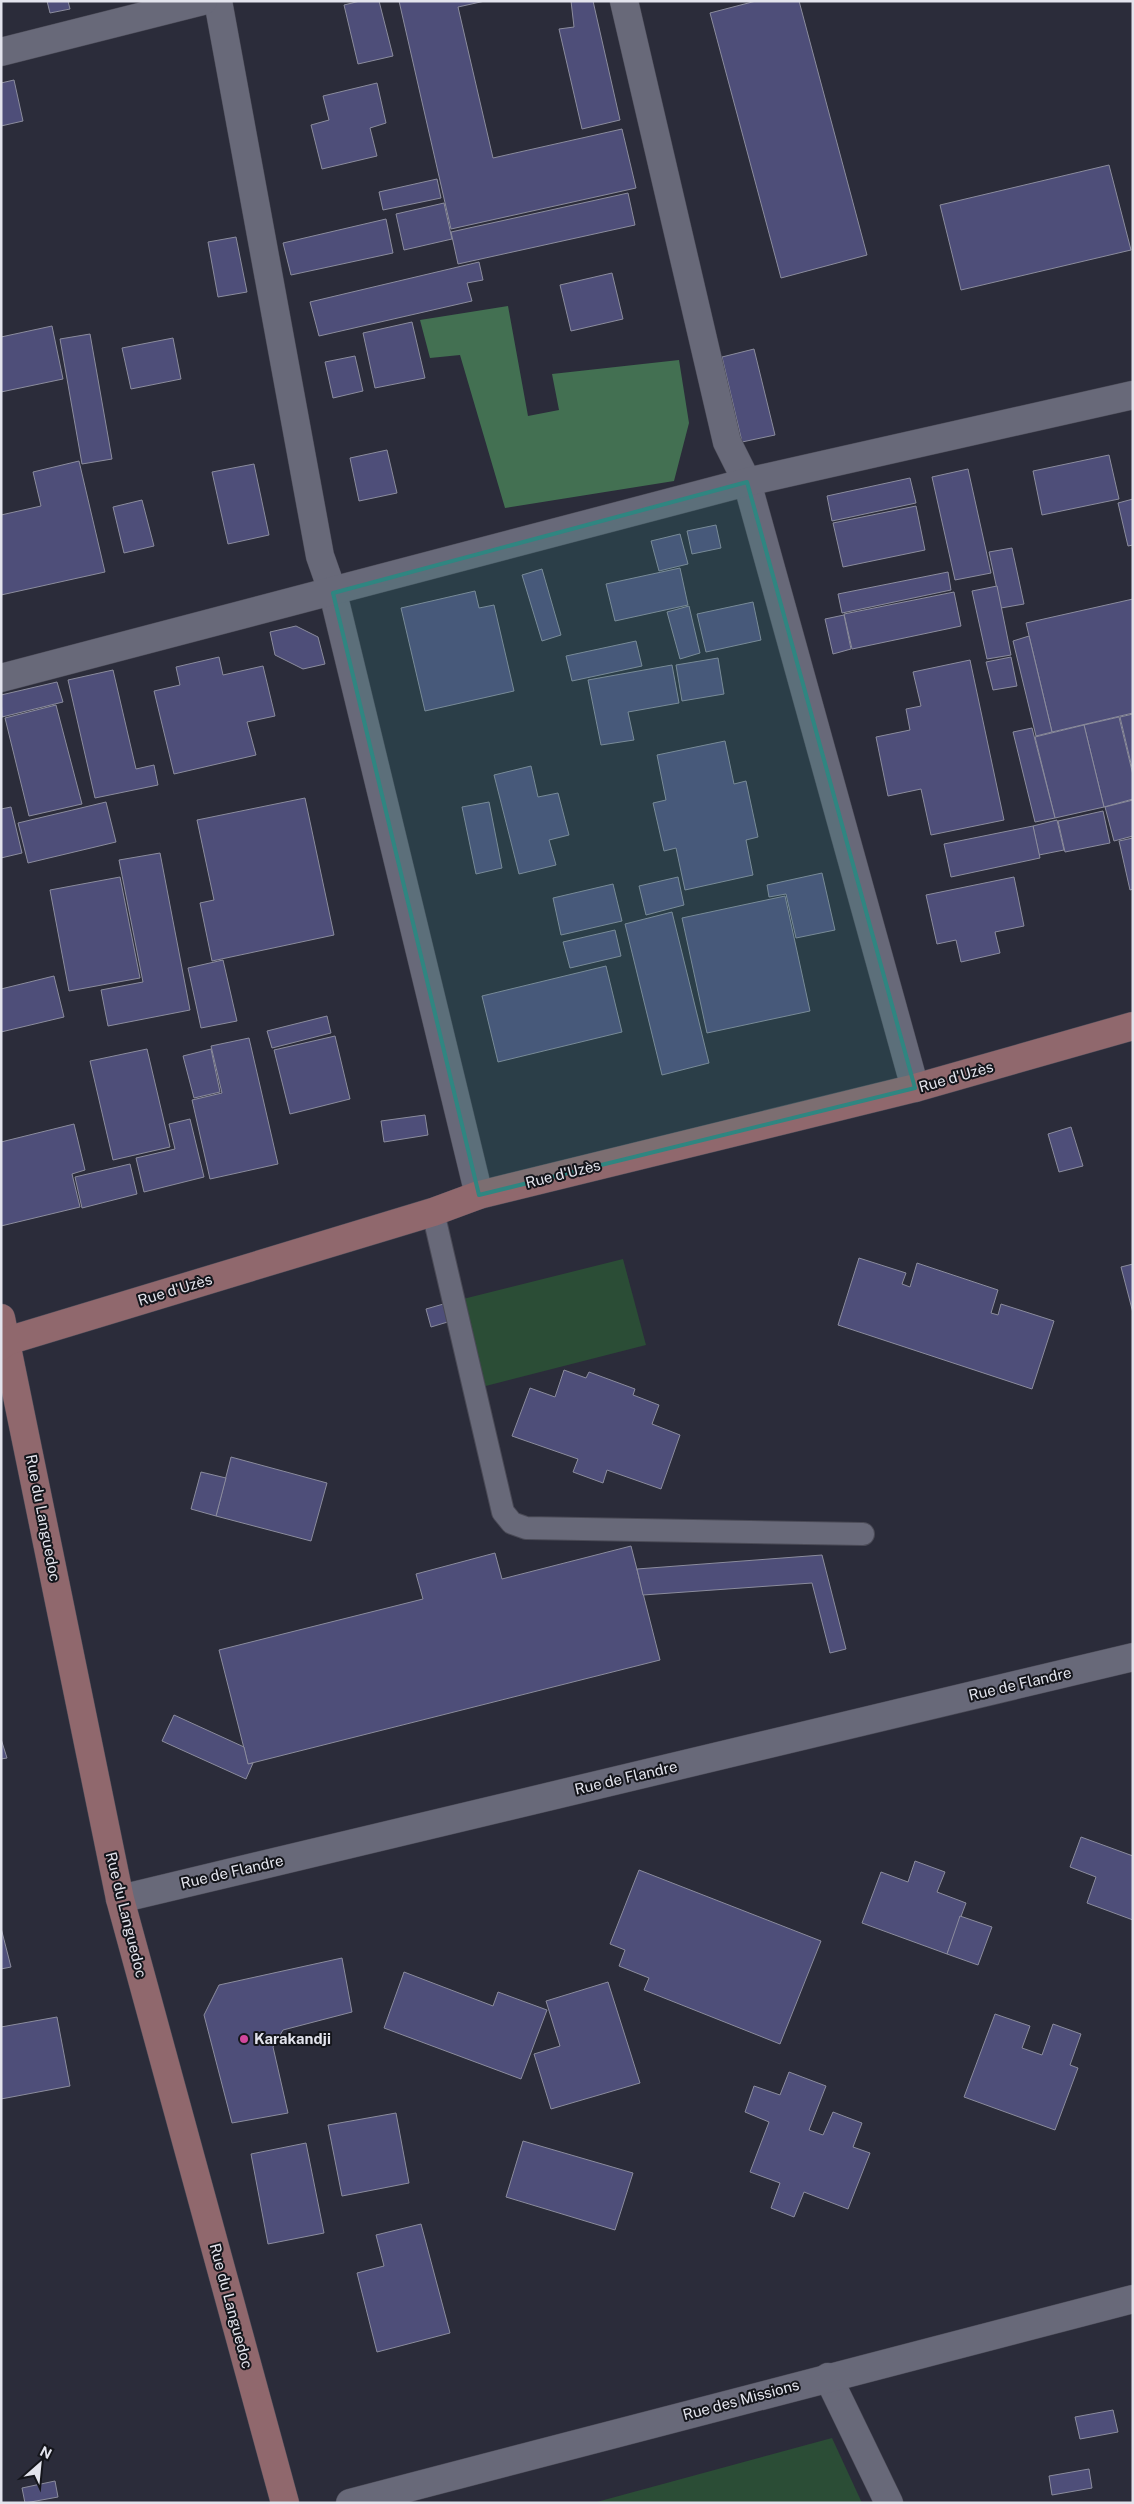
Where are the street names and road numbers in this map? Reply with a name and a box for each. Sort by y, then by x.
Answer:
street label: Rue d'Uzès [917,1058,995,1095]
street label: Rue d'Uzès [524,1156,602,1191]
street label: Rue d'Uzès [136,1270,214,1309]
street label: Rue du Languedoc [23,1453,64,1583]
street label: Rue de Flandre [967,1663,1073,1704]
street label: Rue de Flandre [573,1757,679,1798]
street label: Rue du Languedoc [103,1850,150,1980]
street label: Rue de Flandre [179,1851,285,1892]
street label: Rue du Languedoc [207,2241,256,2370]
street label: Rue des Missions [681,2376,801,2423]

